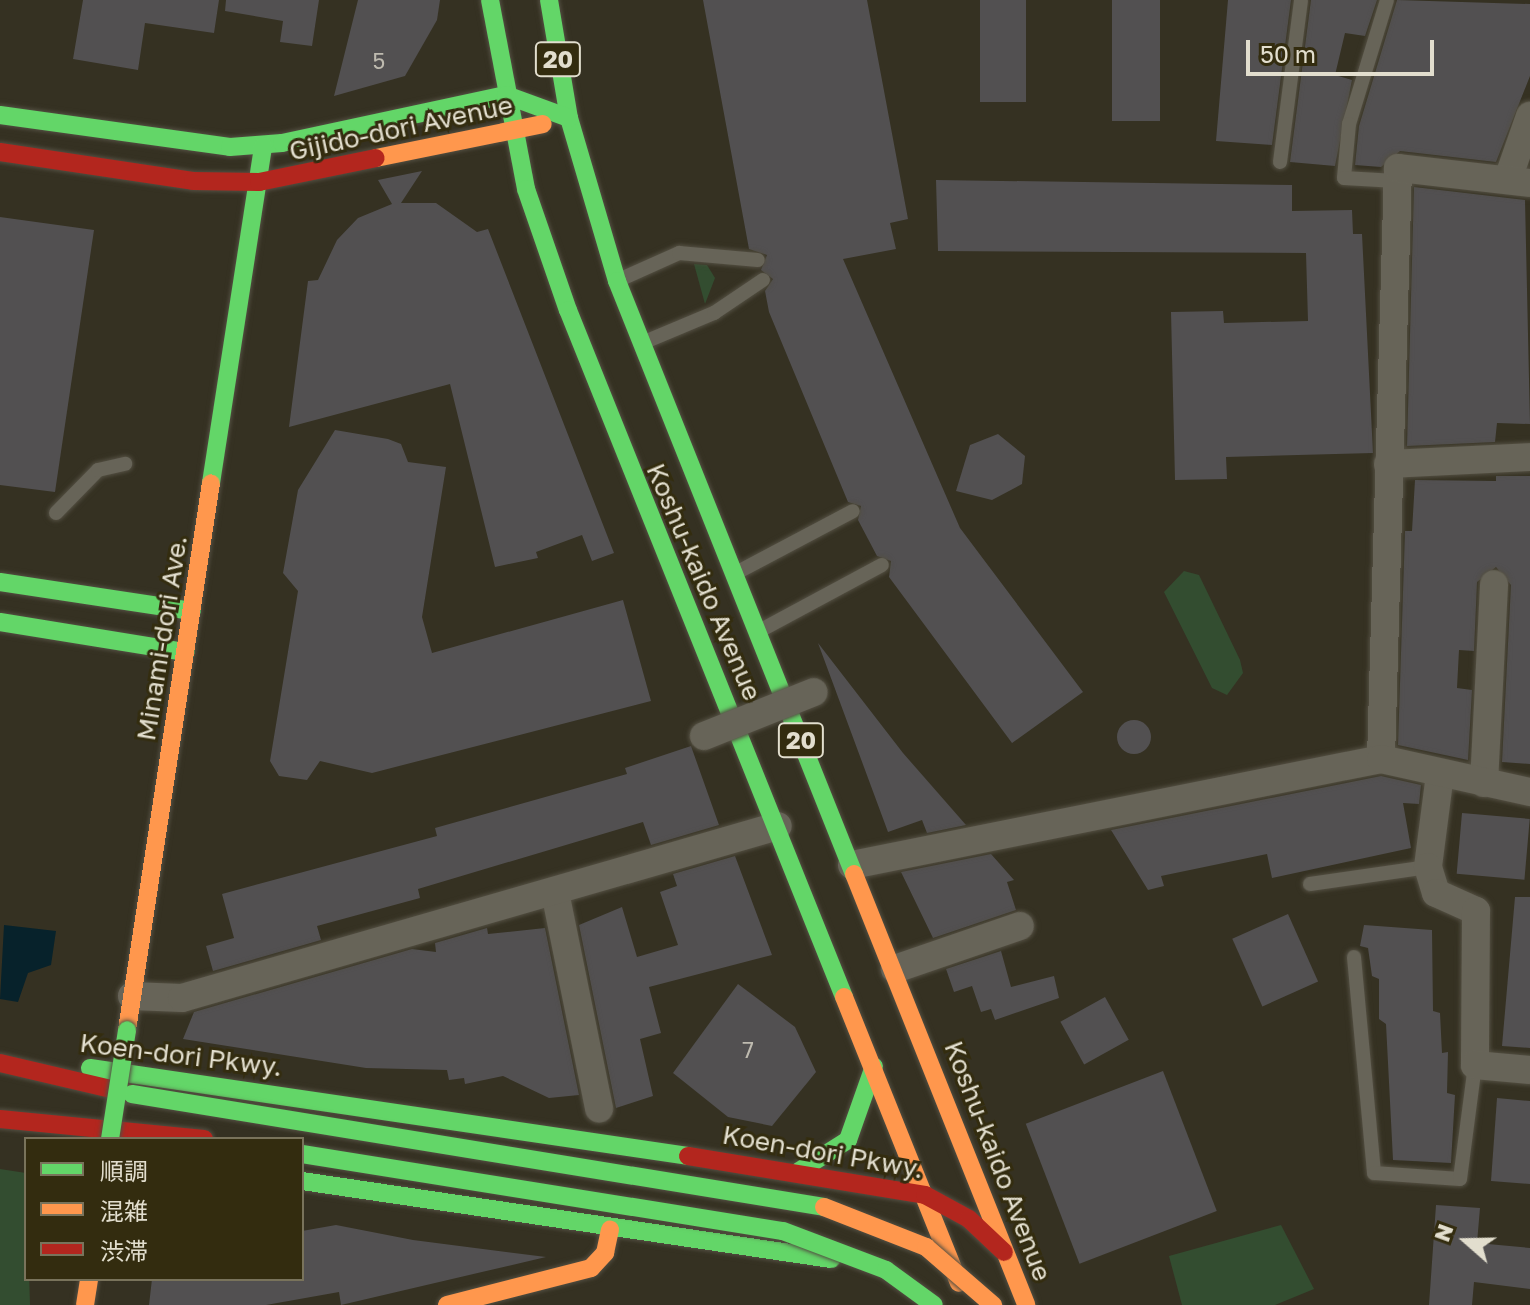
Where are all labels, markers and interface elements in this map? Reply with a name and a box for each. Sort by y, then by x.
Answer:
scale bar [1250,24,1438,74]
road number: 20 [534,39,582,79]
text: 50 m [1260,39,1316,68]
house number: 5 [373,48,385,74]
street label: Gijido-dori Avenue [286,89,516,167]
street label: Koshu-kaido Avenue [640,459,768,705]
street label: Minami-dori Ave. [130,533,194,743]
road number: 20 [777,720,825,760]
street label: Koen-dori Pkwy. [78,1027,284,1083]
house number: 7 [742,1037,754,1063]
street label: Koshu-kaido Avenue [938,1037,1058,1285]
street label: Koen-dori Pkwy. [720,1119,926,1185]
legend [24,1137,304,1281]
text: 順調 [100,1156,148,1185]
text: 混雑 [100,1196,148,1225]
north arrow [1426,1201,1506,1281]
text: N [1427,1220,1459,1245]
text: 渋滞 [100,1236,148,1265]

